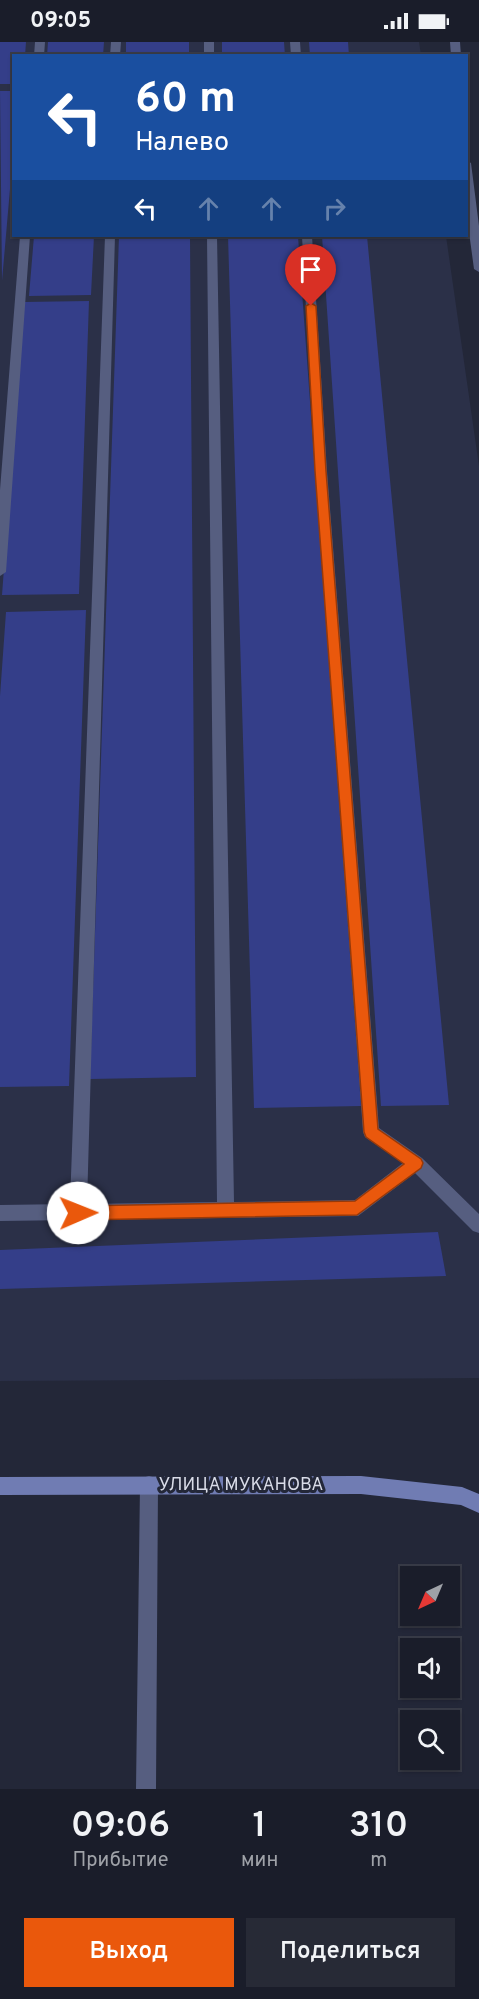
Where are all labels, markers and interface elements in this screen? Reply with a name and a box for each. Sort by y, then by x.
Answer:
text: 09:05 [30,8,91,35]
text: 60 m [135,74,236,127]
icon: left [36,78,114,156]
text: Налево [135,126,229,160]
icon: left [129,192,162,225]
icon: ahead [192,192,225,225]
icon: ahead [255,192,288,225]
icon: right [318,192,351,225]
pin [285,244,336,306]
icon: arrive [294,253,327,286]
position arrow [46,1181,110,1245]
street label: УЛИЦА МУКАНОВА [158,1474,324,1497]
north arrow [400,1566,460,1626]
map controls [400,1566,460,1770]
button: sound [400,1638,460,1698]
button: search [400,1710,460,1770]
text: 09:06 [71,1804,170,1850]
text: 1 [253,1804,267,1850]
text: 310 [349,1804,408,1850]
text: Прибытие [72,1848,168,1874]
text: мин [241,1848,278,1874]
text: m [370,1848,387,1874]
button: Выход [24,1918,234,1987]
button: Поделиться [246,1918,455,1987]

